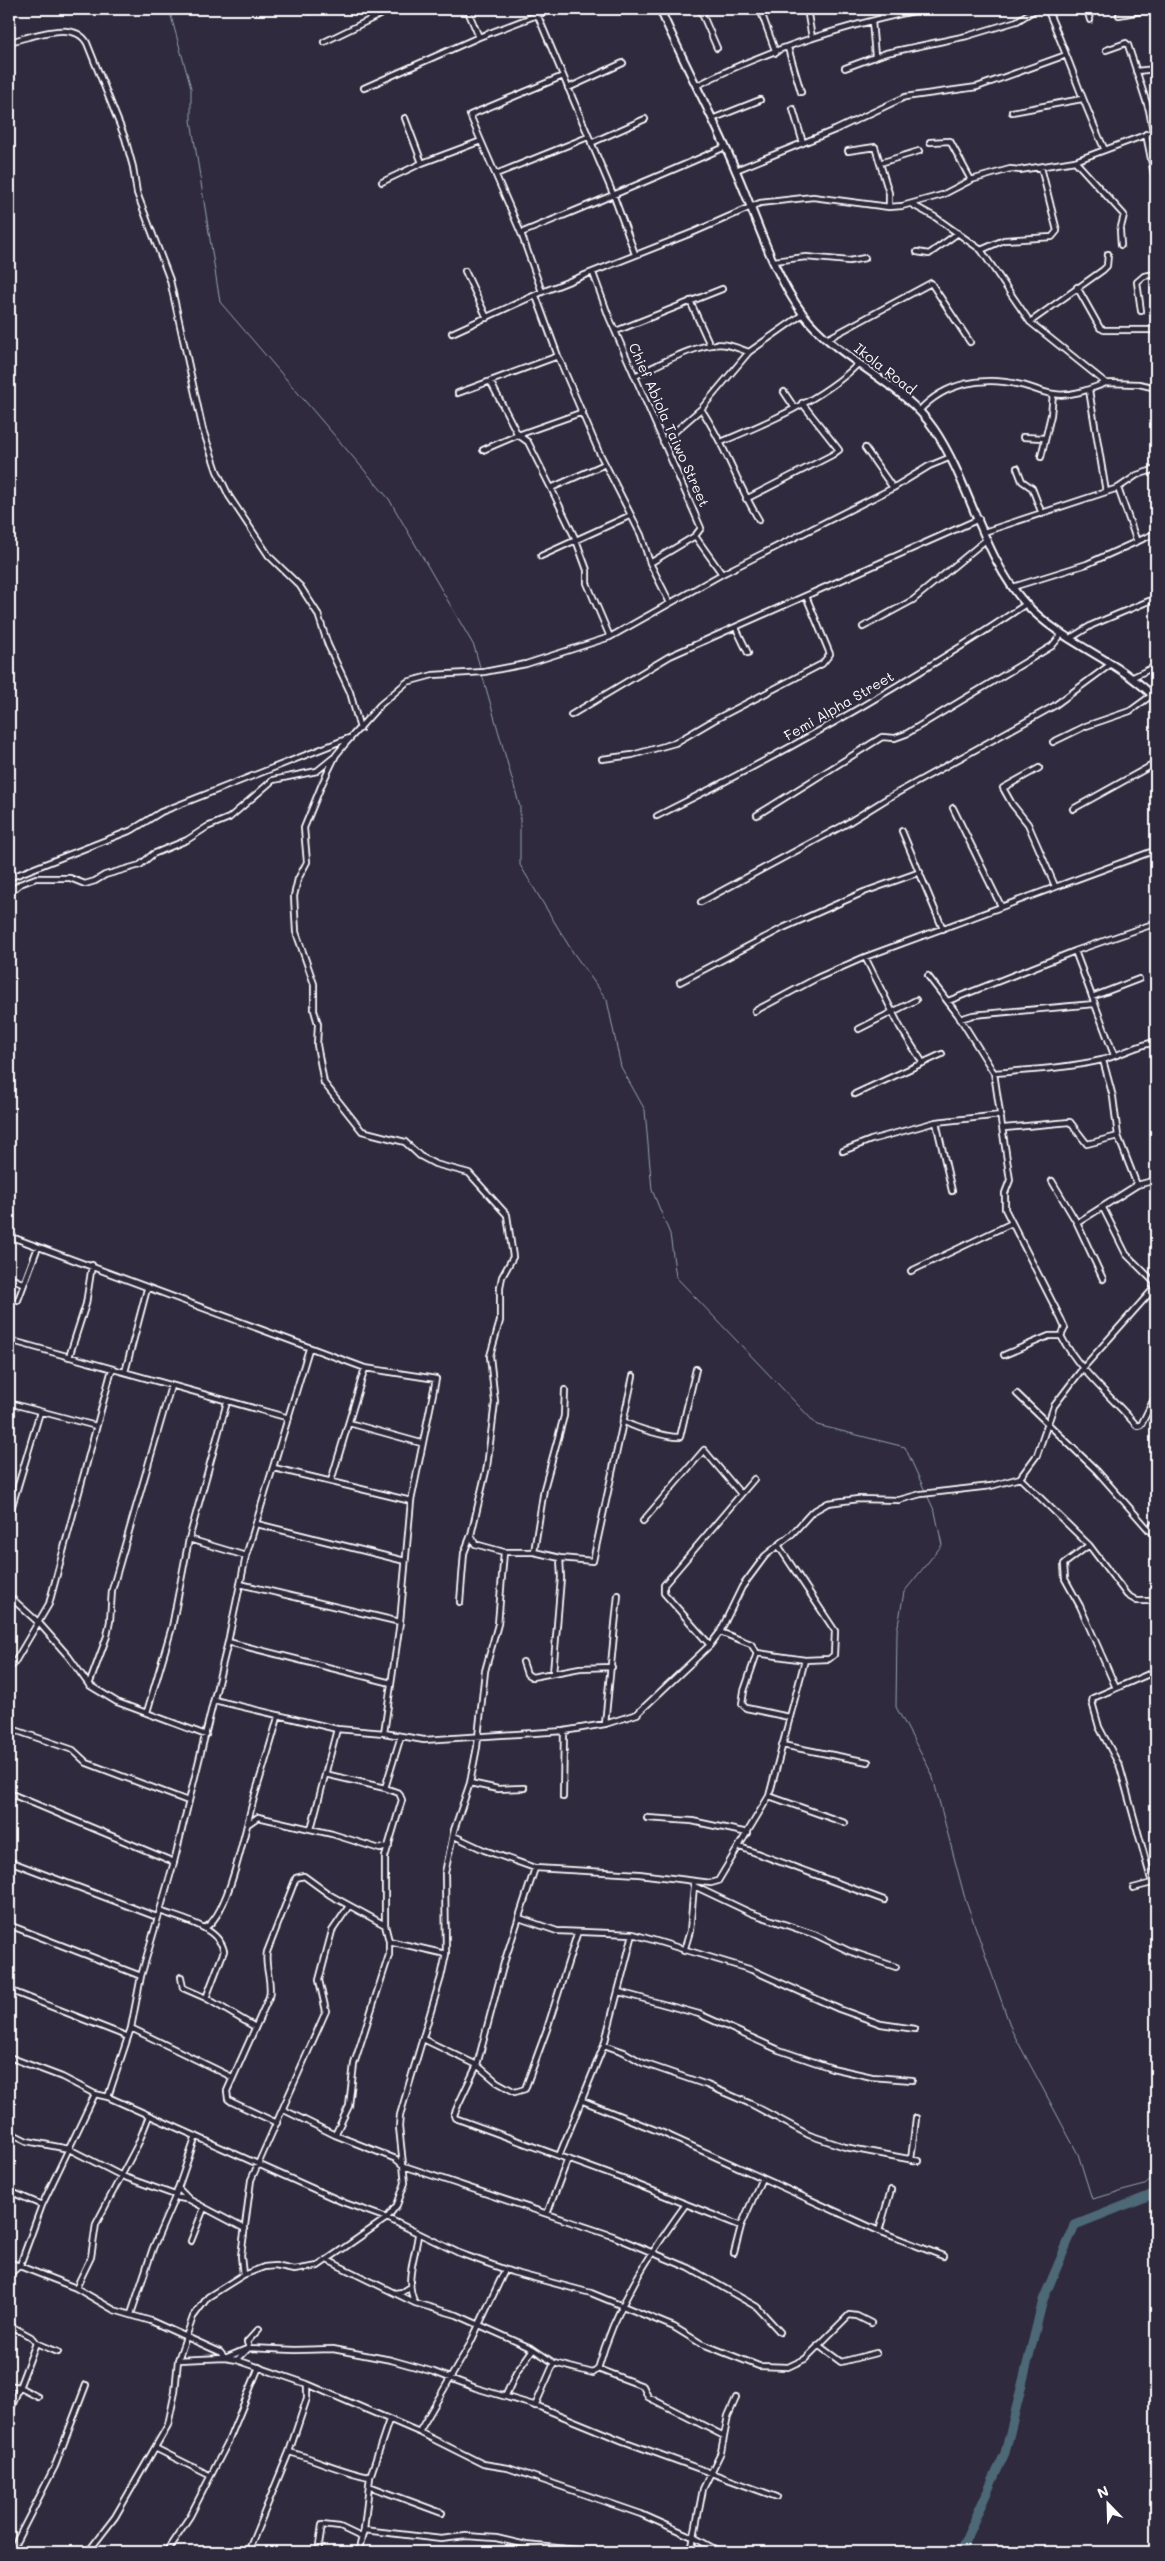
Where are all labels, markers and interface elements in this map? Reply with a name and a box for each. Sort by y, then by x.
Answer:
street label: Ikola Road [851,339,920,399]
street label: Chief Abiola Taiwo Street [625,340,714,510]
street label: Femi Alpha Street [780,666,897,745]
north arrow [1082,2478,1132,2528]
text: N [1094,2481,1111,2502]

